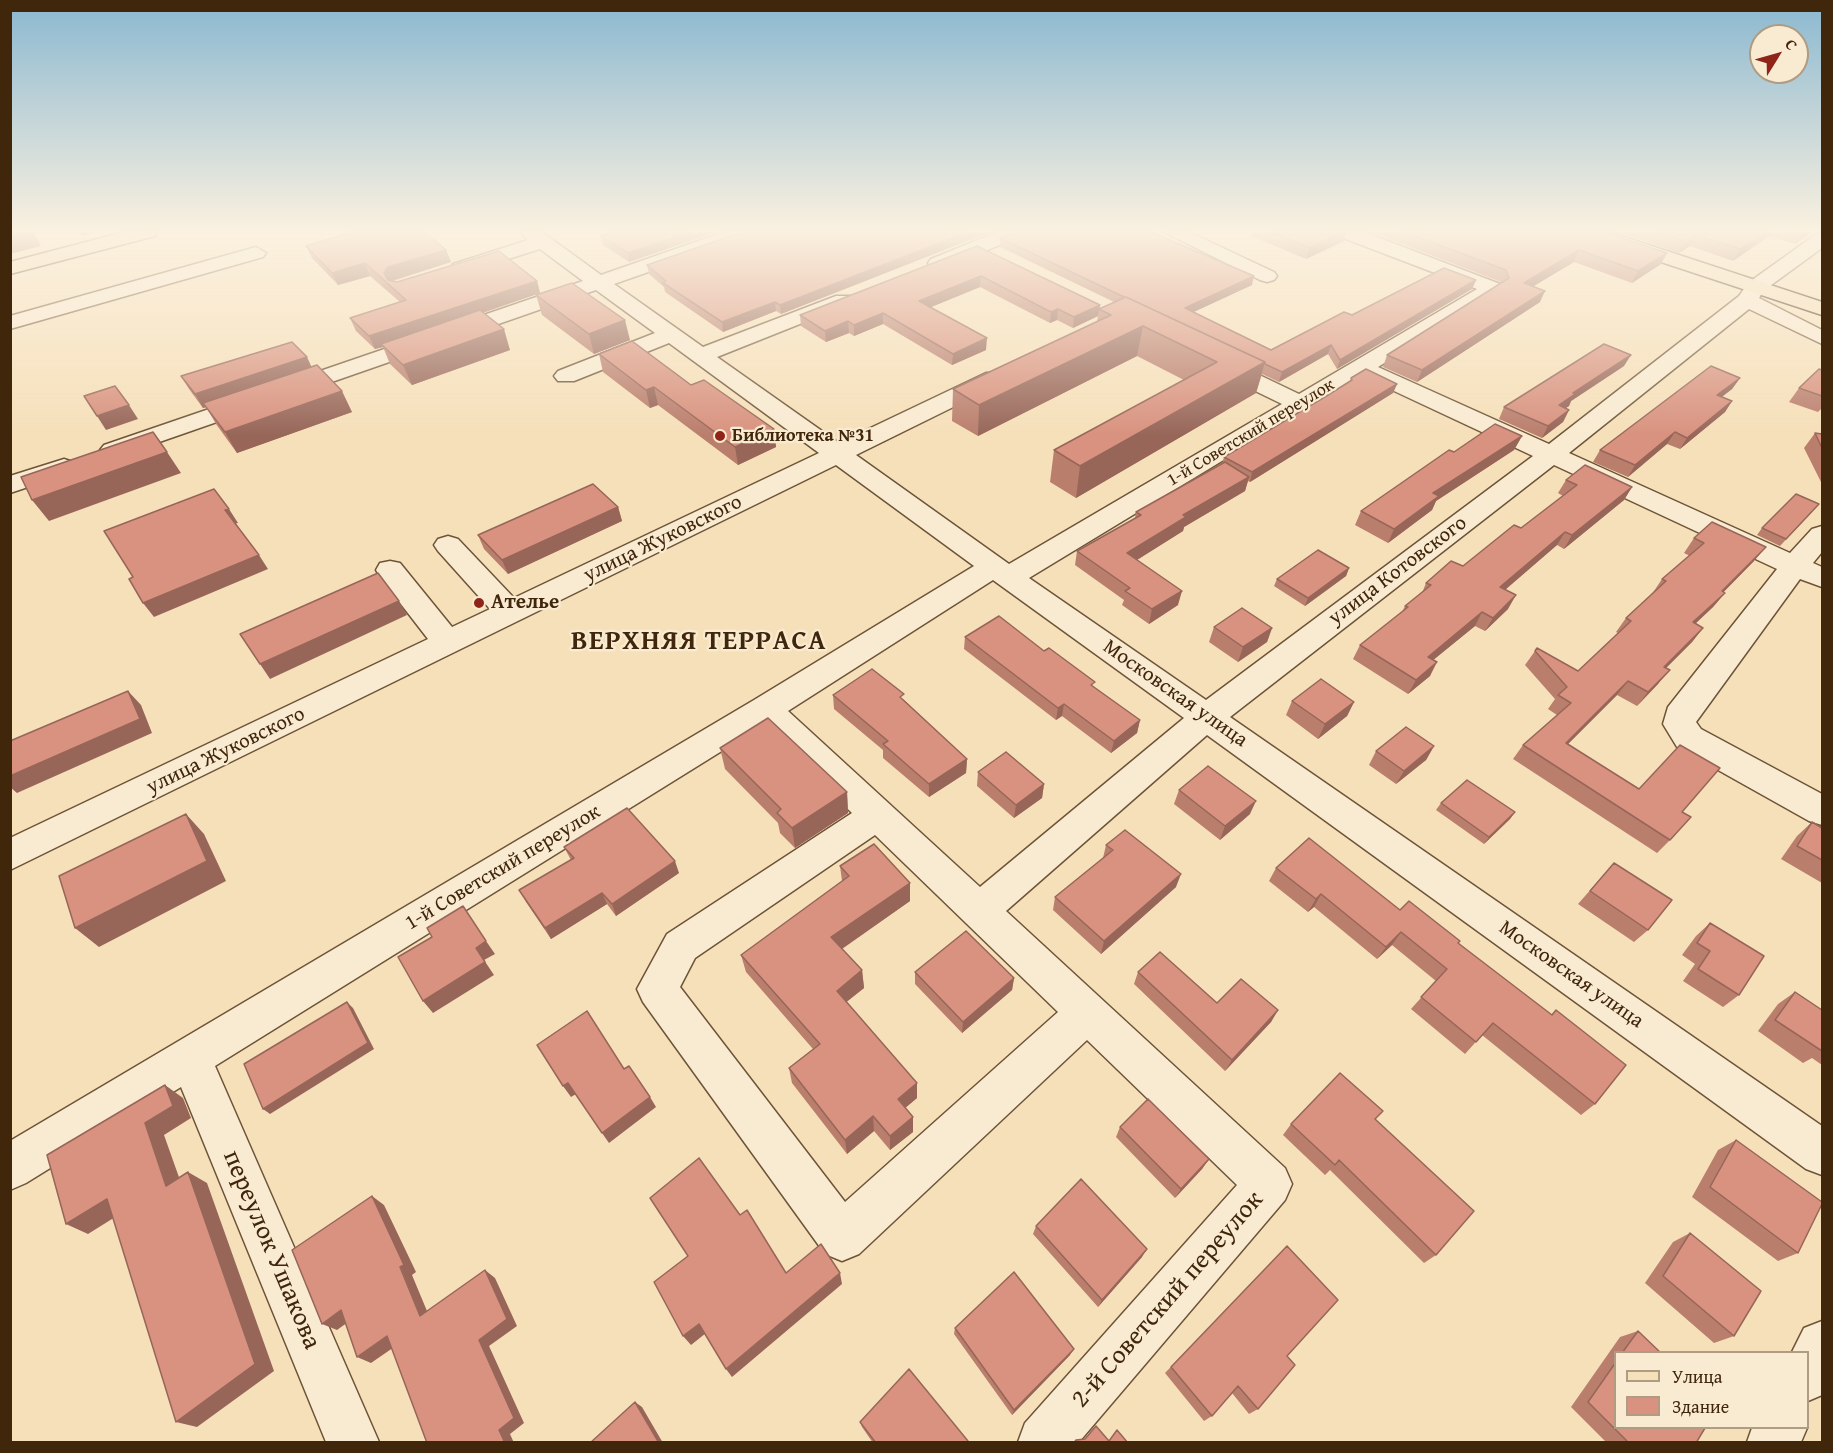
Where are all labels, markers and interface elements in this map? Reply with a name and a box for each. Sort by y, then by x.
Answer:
north arrow [1749,24,1809,84]
text: С [1779,34,1804,55]
street label: 1-й Советский переулок [1163,374,1339,492]
place label: Библиотека №31 [732,425,874,447]
marker: Библиотека №31 [713,429,727,443]
street label: улица Жуковского [580,490,746,588]
street label: улица Котовского [1324,511,1472,631]
place label: Ателье [491,590,559,616]
marker: Ателье [472,596,486,610]
district label: ВЕРХНЯЯ ТЕРРАСА [571,626,827,658]
street label: Московская улица [1098,635,1252,753]
street label: улица Жуковского [143,702,309,800]
street label: 1-й Советский переулок [401,800,605,936]
street label: Московская улица [1494,916,1648,1034]
street label: переулок Ушакова [215,1146,327,1354]
street label: 2-й Советский переулок [1065,1185,1271,1415]
legend [1614,1351,1809,1429]
text: Улица [1672,1363,1722,1390]
text: Здание [1672,1393,1729,1420]

